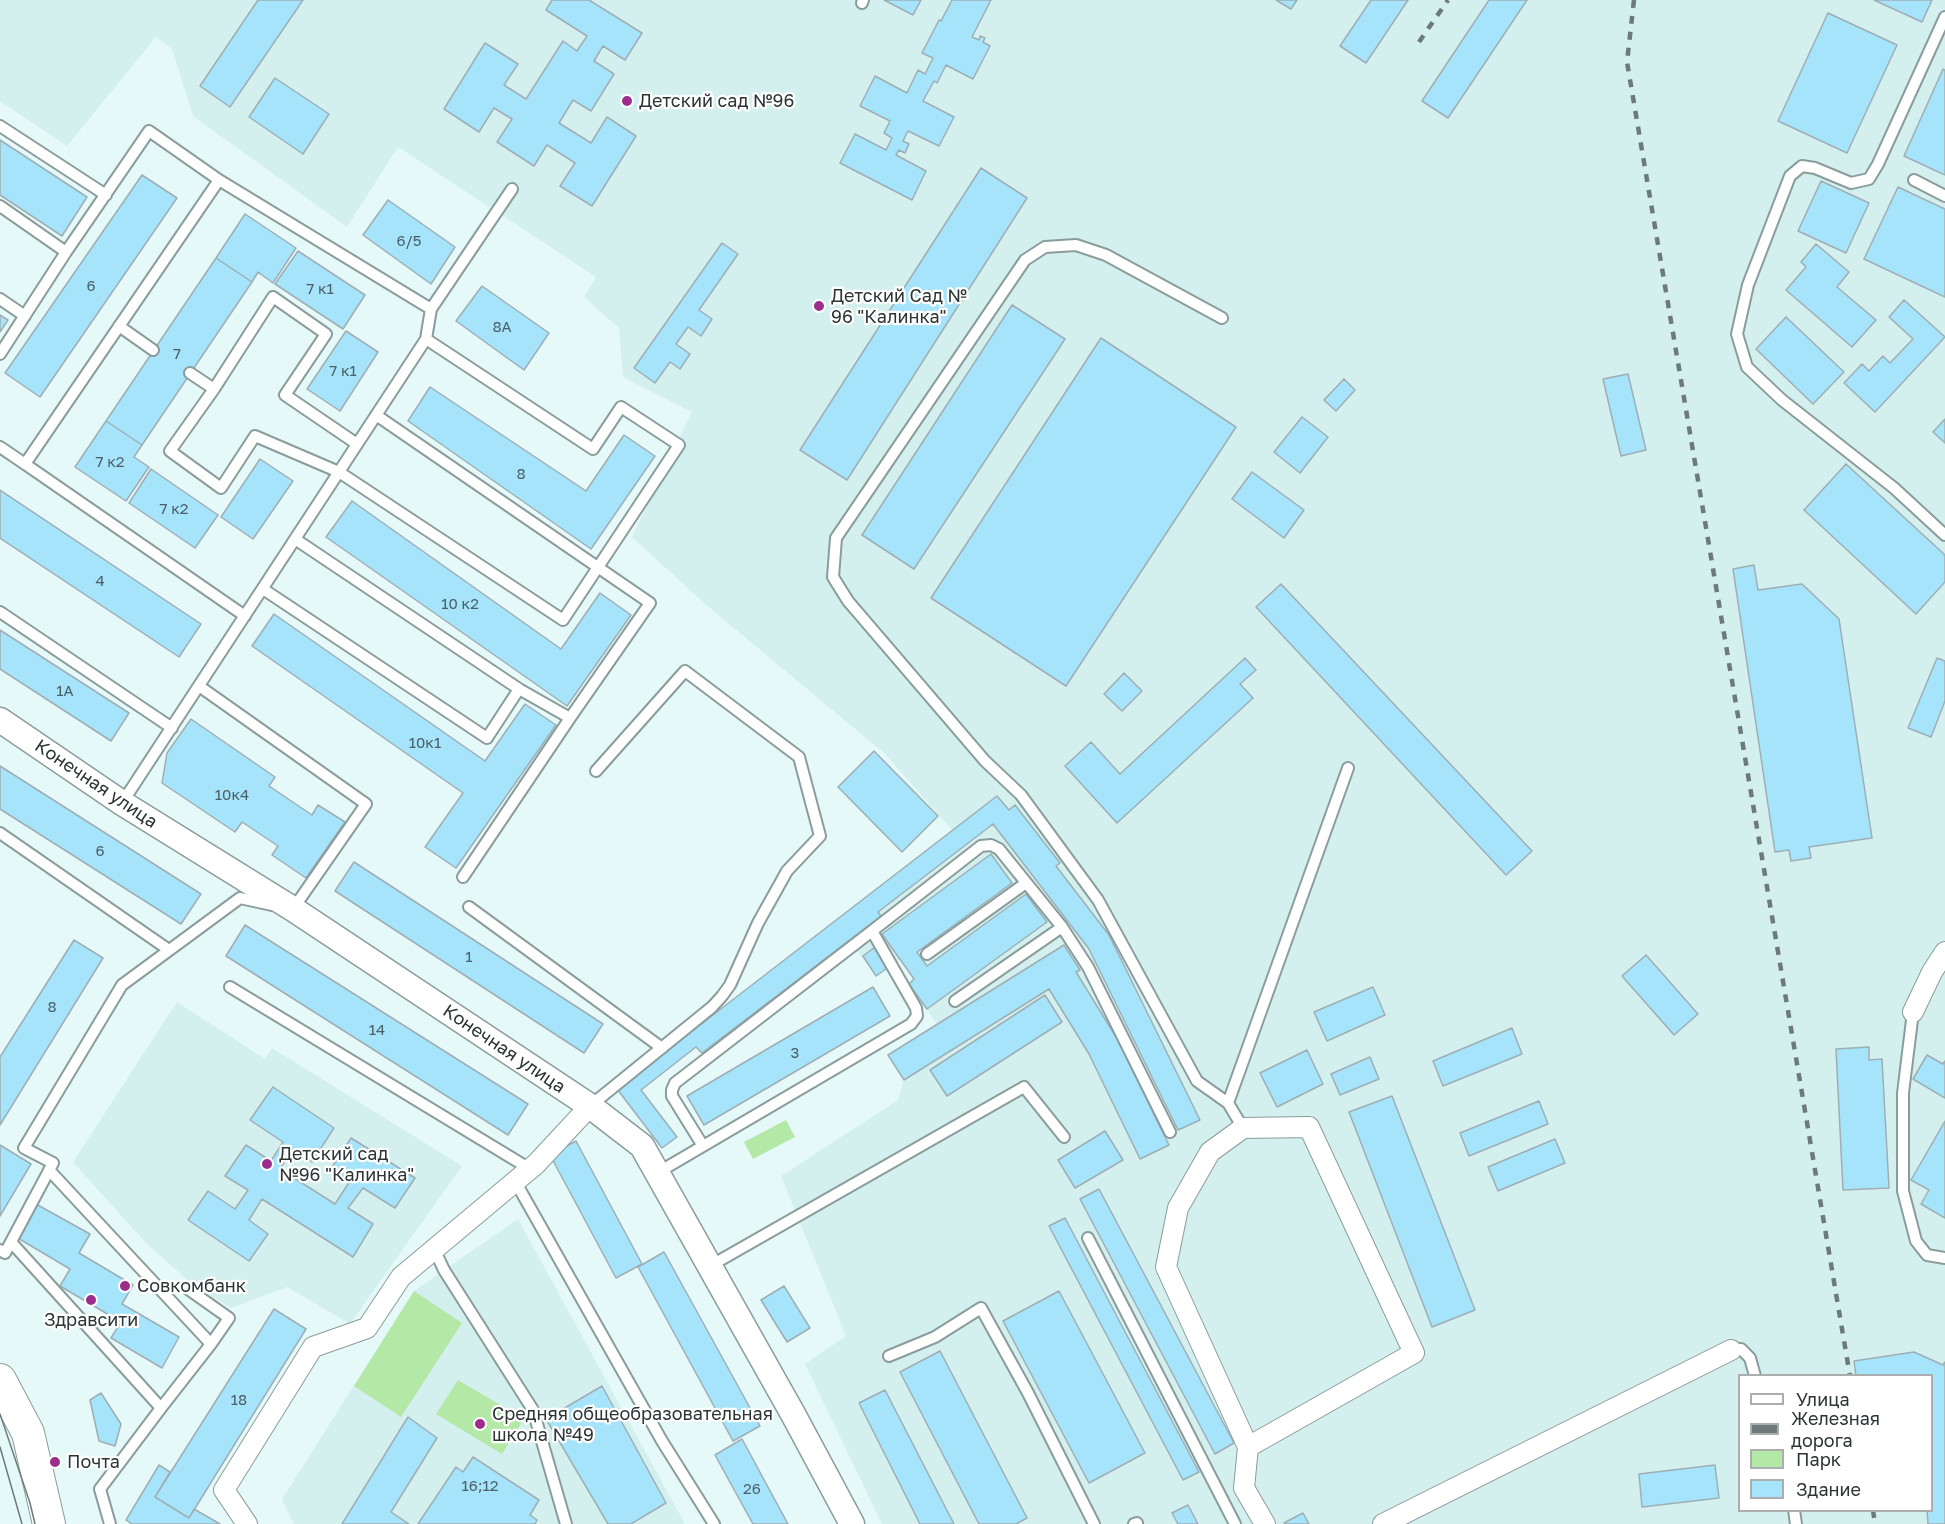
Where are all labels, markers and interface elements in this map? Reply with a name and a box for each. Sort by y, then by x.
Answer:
place label: Детский сад №96 [639,90,794,112]
marker: Детский сад №96 [620,94,634,108]
house number: 6/5 [397,232,421,250]
house number: 6 [86,277,96,295]
house number: 7 к1 [306,280,334,298]
place label: Детский Сад № 96 "Калинка" [831,285,967,328]
marker: Детский Сад № 96 "Калинка" [812,299,826,313]
house number: 8А [492,318,512,336]
house number: 7 [173,345,181,363]
house number: 7 к1 [329,362,357,380]
house number: 7 к2 [95,453,125,471]
house number: 8 [516,465,526,483]
house number: 7 к2 [159,500,189,518]
house number: 4 [95,572,105,590]
house number: 10 к2 [441,595,479,613]
house number: 1А [56,682,74,700]
house number: 10к1 [409,734,441,752]
street label: Конечная улица [31,735,161,833]
house number: 10к4 [215,786,249,804]
house number: 6 [95,842,105,860]
house number: 1 [465,948,473,966]
house number: 8 [47,998,57,1016]
street label: Конечная улица [439,1000,569,1098]
house number: 14 [369,1021,385,1039]
house number: 3 [791,1044,799,1062]
place label: Детский сад №96 "Калинка" [279,1143,414,1186]
marker: Детский сад №96 "Калинка" [260,1157,274,1171]
place label: Совкомбанк [137,1275,246,1297]
marker: Совкомбанк [118,1279,132,1293]
marker: Здравсити [84,1293,98,1307]
place label: Здравсити [44,1309,138,1331]
legend [1738,1374,1933,1512]
text: Улица [1796,1388,1850,1410]
house number: 18 [231,1391,247,1409]
place label: Средняя общеобразовательная школа №49 [492,1403,773,1446]
text: Железная дорога [1791,1407,1880,1451]
marker: Средняя общеобразовательная школа №49 [473,1417,487,1431]
text: Парк [1796,1448,1841,1470]
place label: Почта [67,1451,120,1473]
marker: Почта [48,1455,62,1469]
house number: 16;12 [462,1477,498,1495]
text: Здание [1796,1478,1861,1500]
house number: 26 [743,1480,761,1498]

